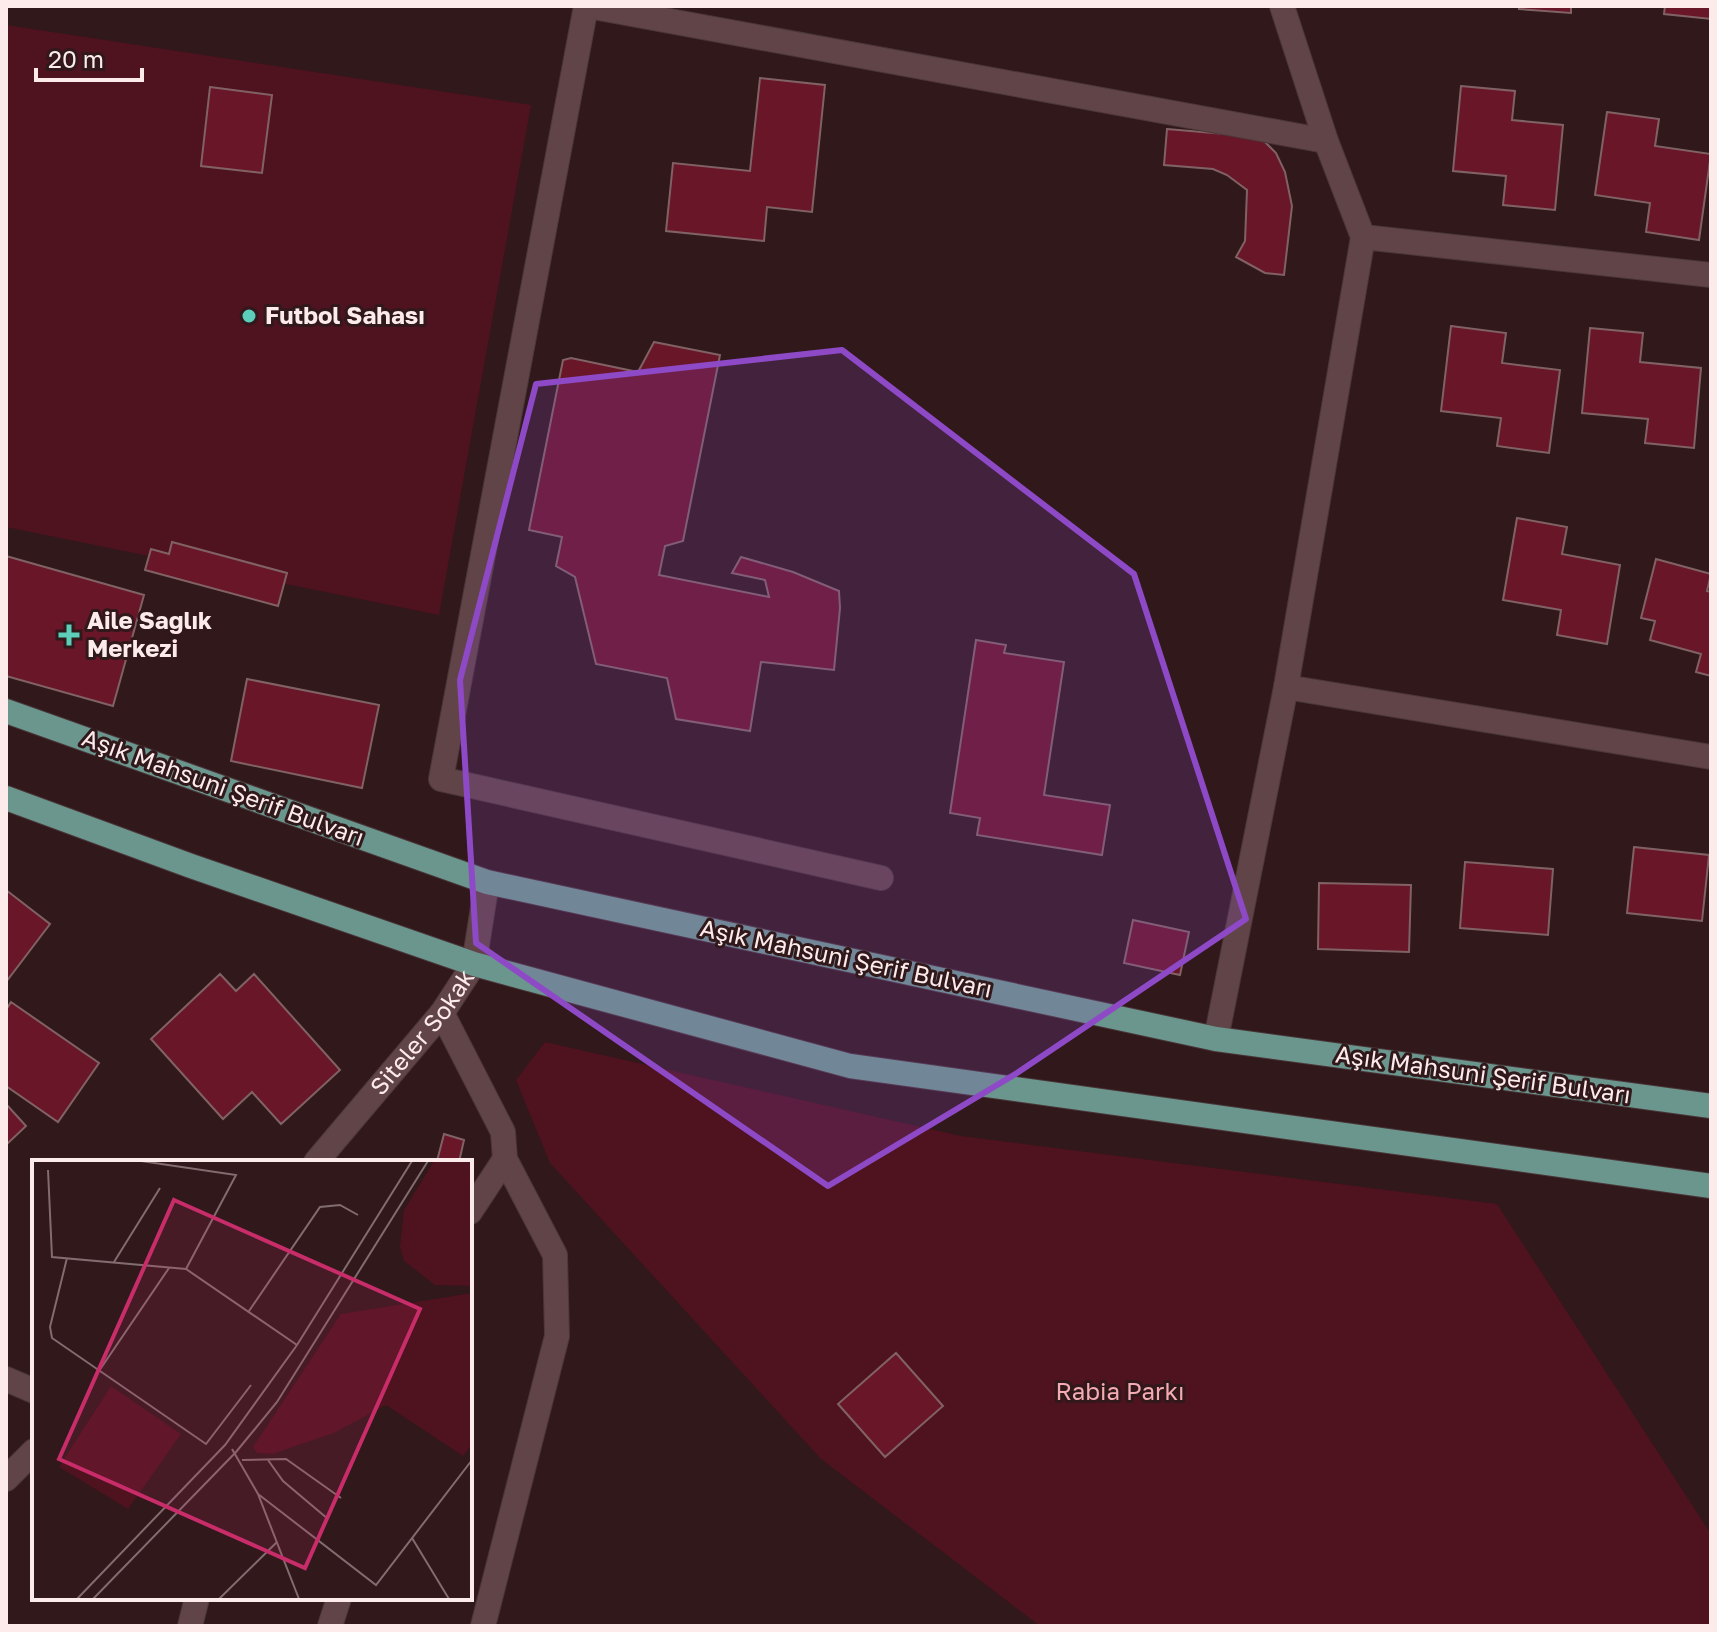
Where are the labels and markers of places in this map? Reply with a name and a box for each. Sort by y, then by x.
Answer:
place label: Futbol Sahası [265,300,425,329]
marker: Futbol Sahası [240,307,258,325]
place label: Aile Sağlık Merkezi [87,605,212,662]
marker: Aile Sağlık Merkezi [58,624,80,646]

